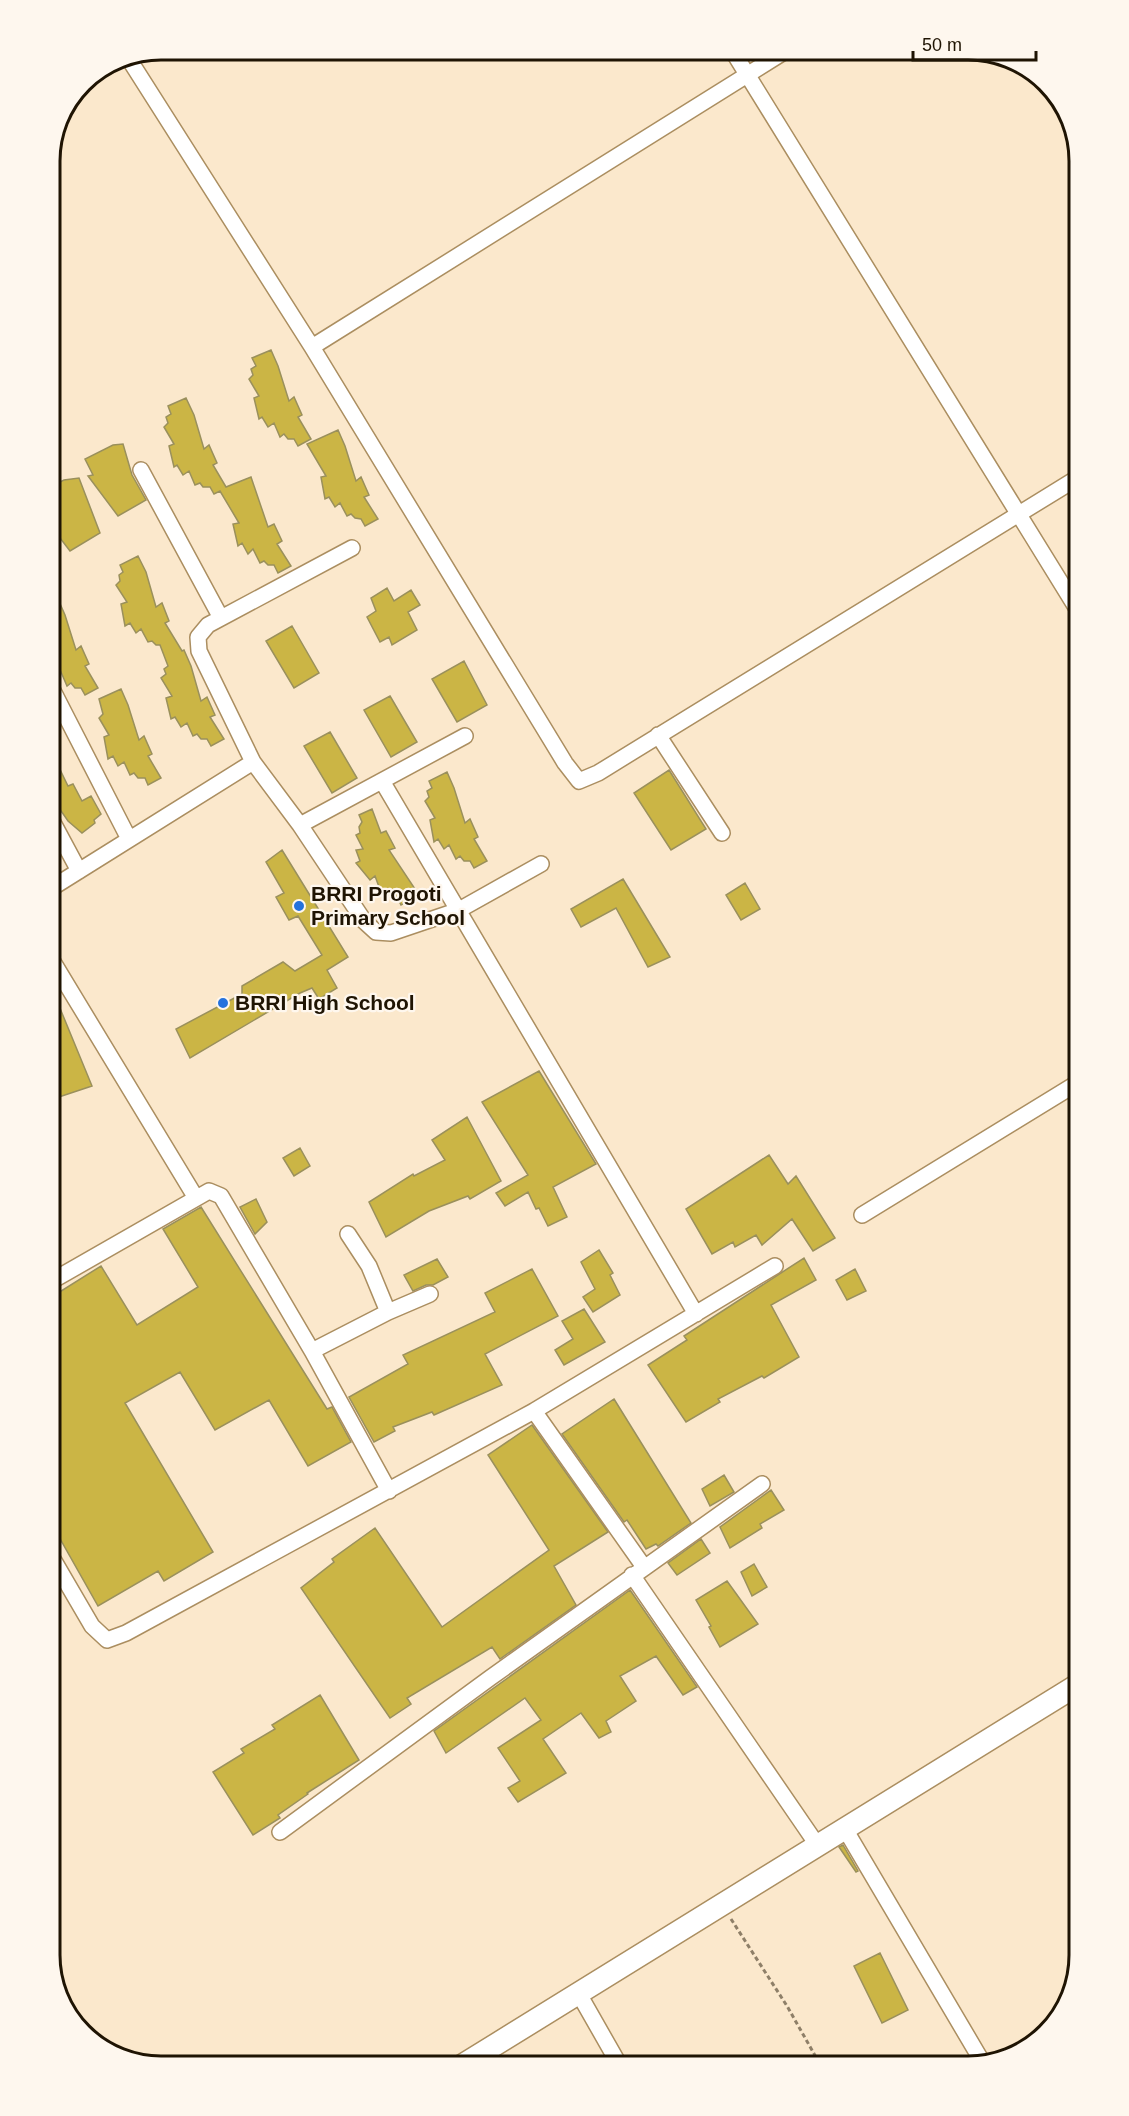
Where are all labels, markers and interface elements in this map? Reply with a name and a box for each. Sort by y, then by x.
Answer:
scale bar [913,24,1036,62]
text: 50 m [922,35,962,55]
place label: BRRI Progoti Primary School [311,882,465,929]
marker: BRRI Progoti Primary School [292,899,306,913]
place label: BRRI High School [235,991,415,1014]
marker: BRRI High School [216,996,230,1010]

